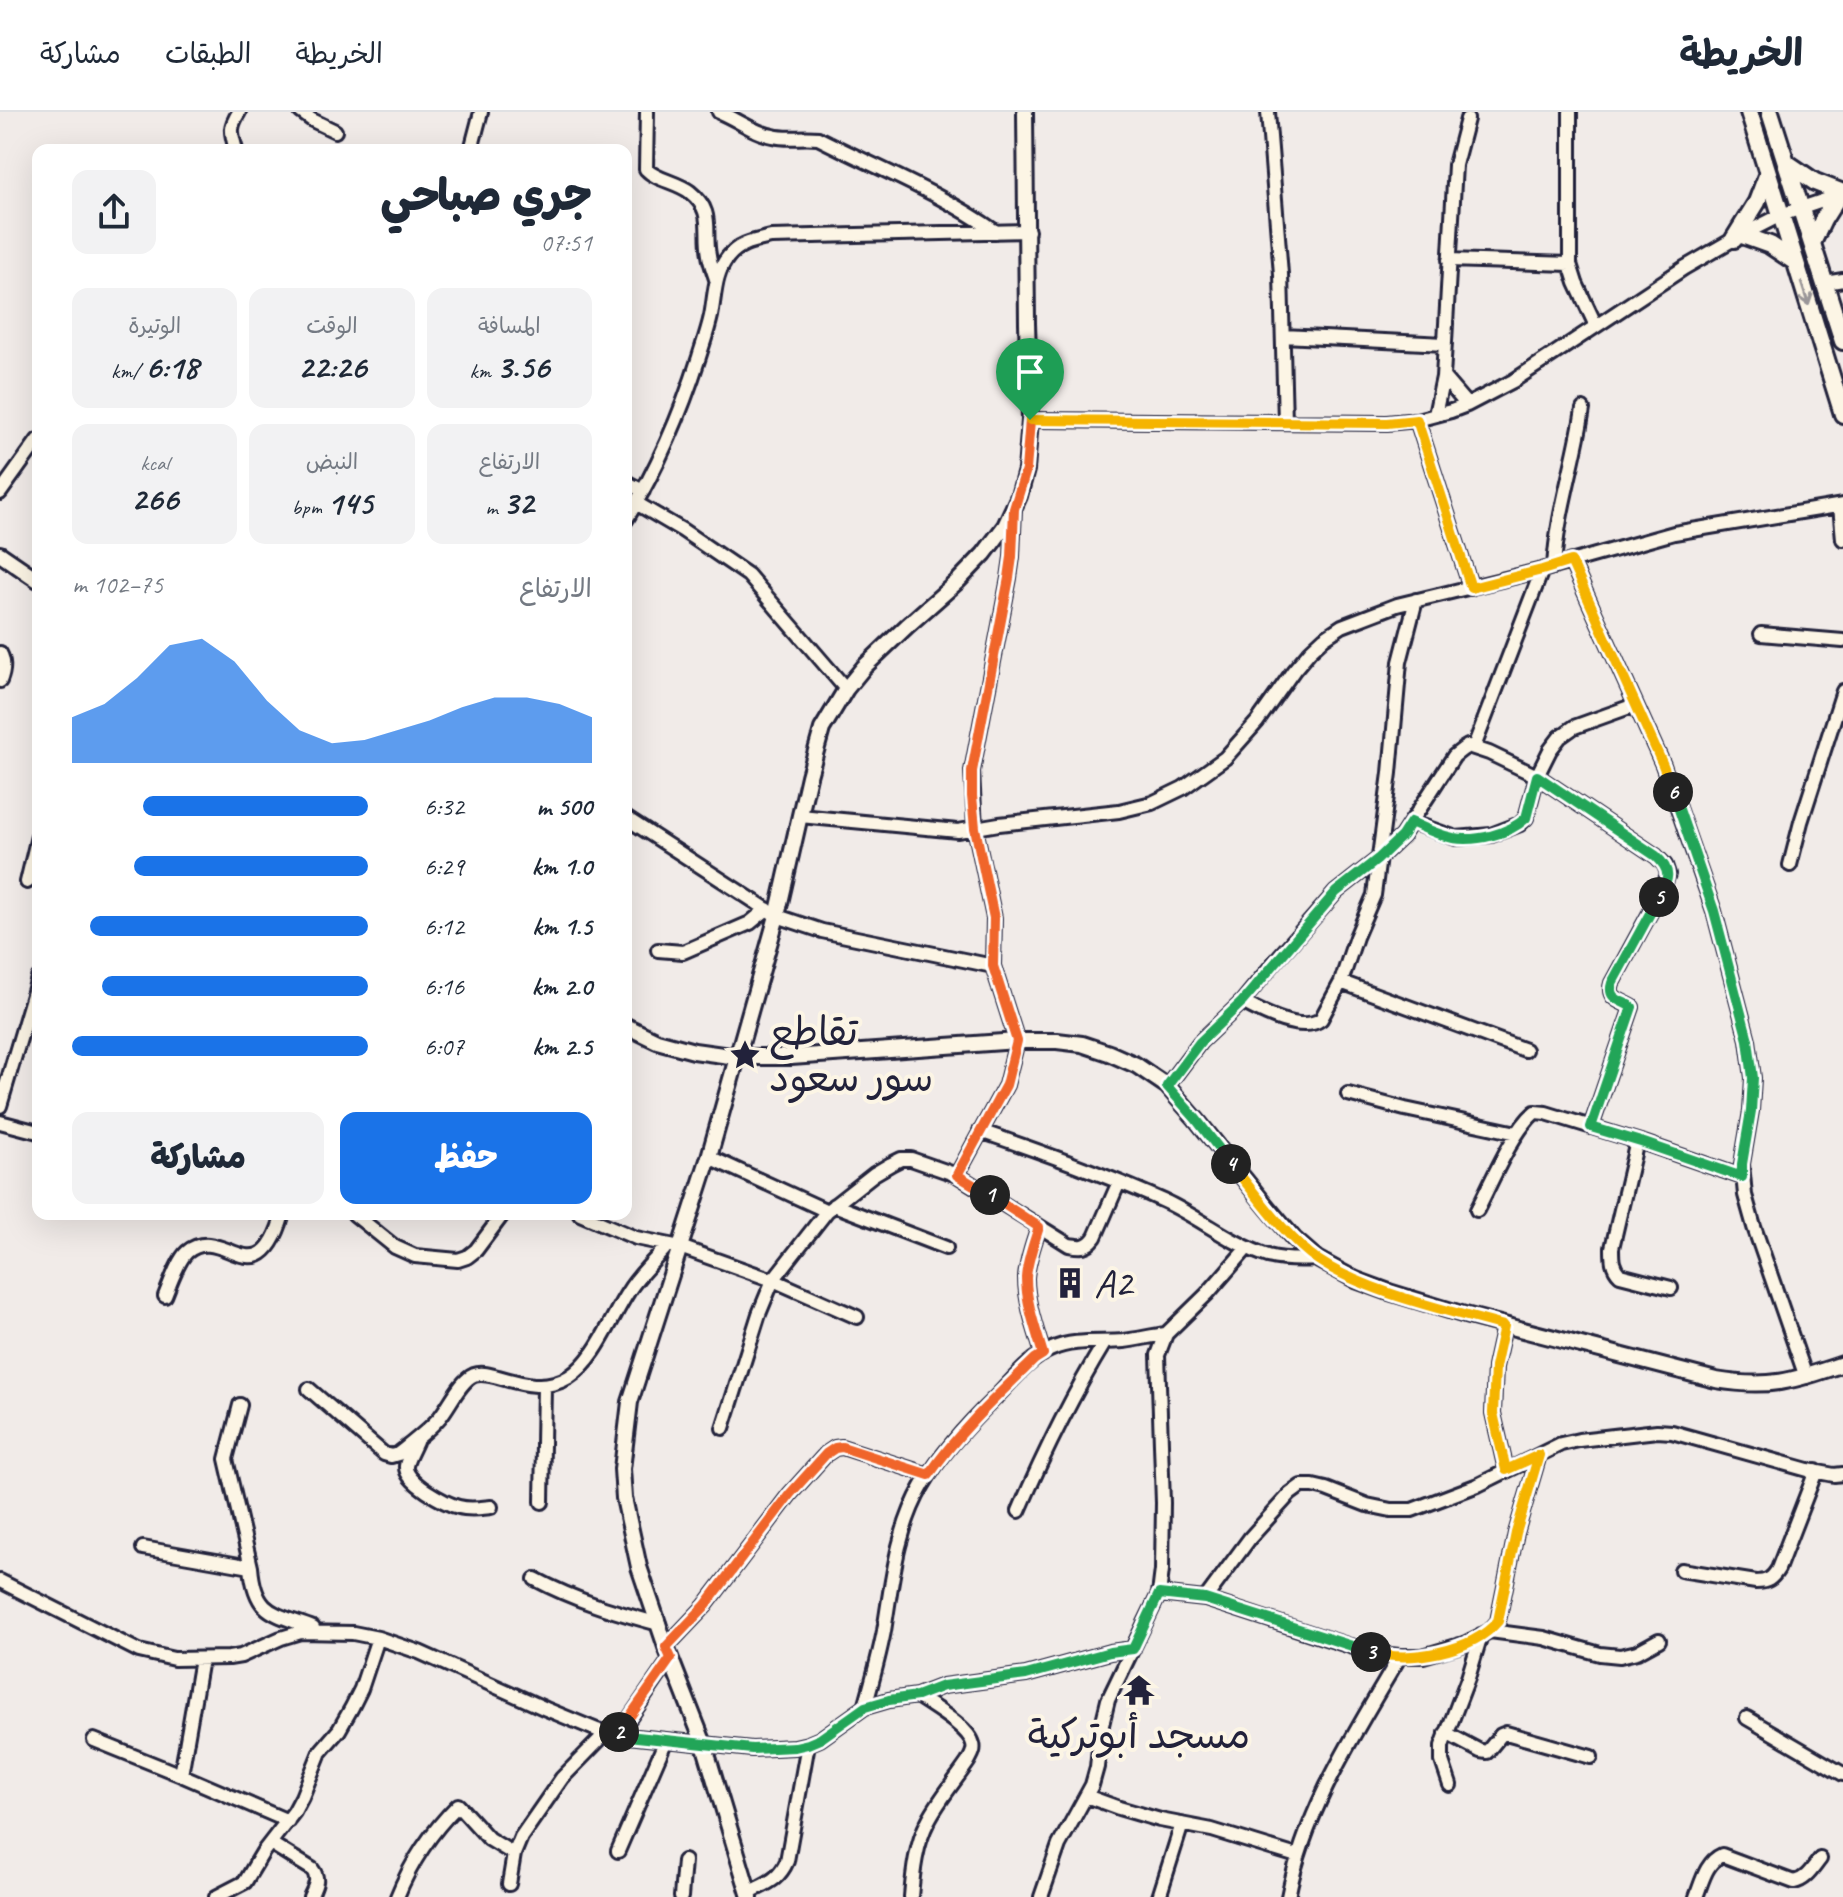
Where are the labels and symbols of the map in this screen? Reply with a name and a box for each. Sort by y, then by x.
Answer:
one-way arrow [1798,281,1813,306]
pin [996,338,1064,420]
pin: 6 [1653,772,1693,812]
pin: 5 [1639,877,1679,917]
place label: تقاطع سور سعود [769,1007,934,1104]
place icon: تقاطع سور سعود [728,1038,762,1072]
pin: 4 [1211,1144,1251,1184]
pin: 1 [970,1175,1010,1215]
place label: A2 [1094,1258,1135,1308]
building icon: A2 [1053,1266,1087,1300]
pin: 3 [1351,1632,1391,1672]
temple icon: مسجد أبوتركية [1122,1673,1156,1707]
place label: مسجد أبوتركية [1028,1710,1250,1760]
pin: 2 [599,1712,639,1752]

